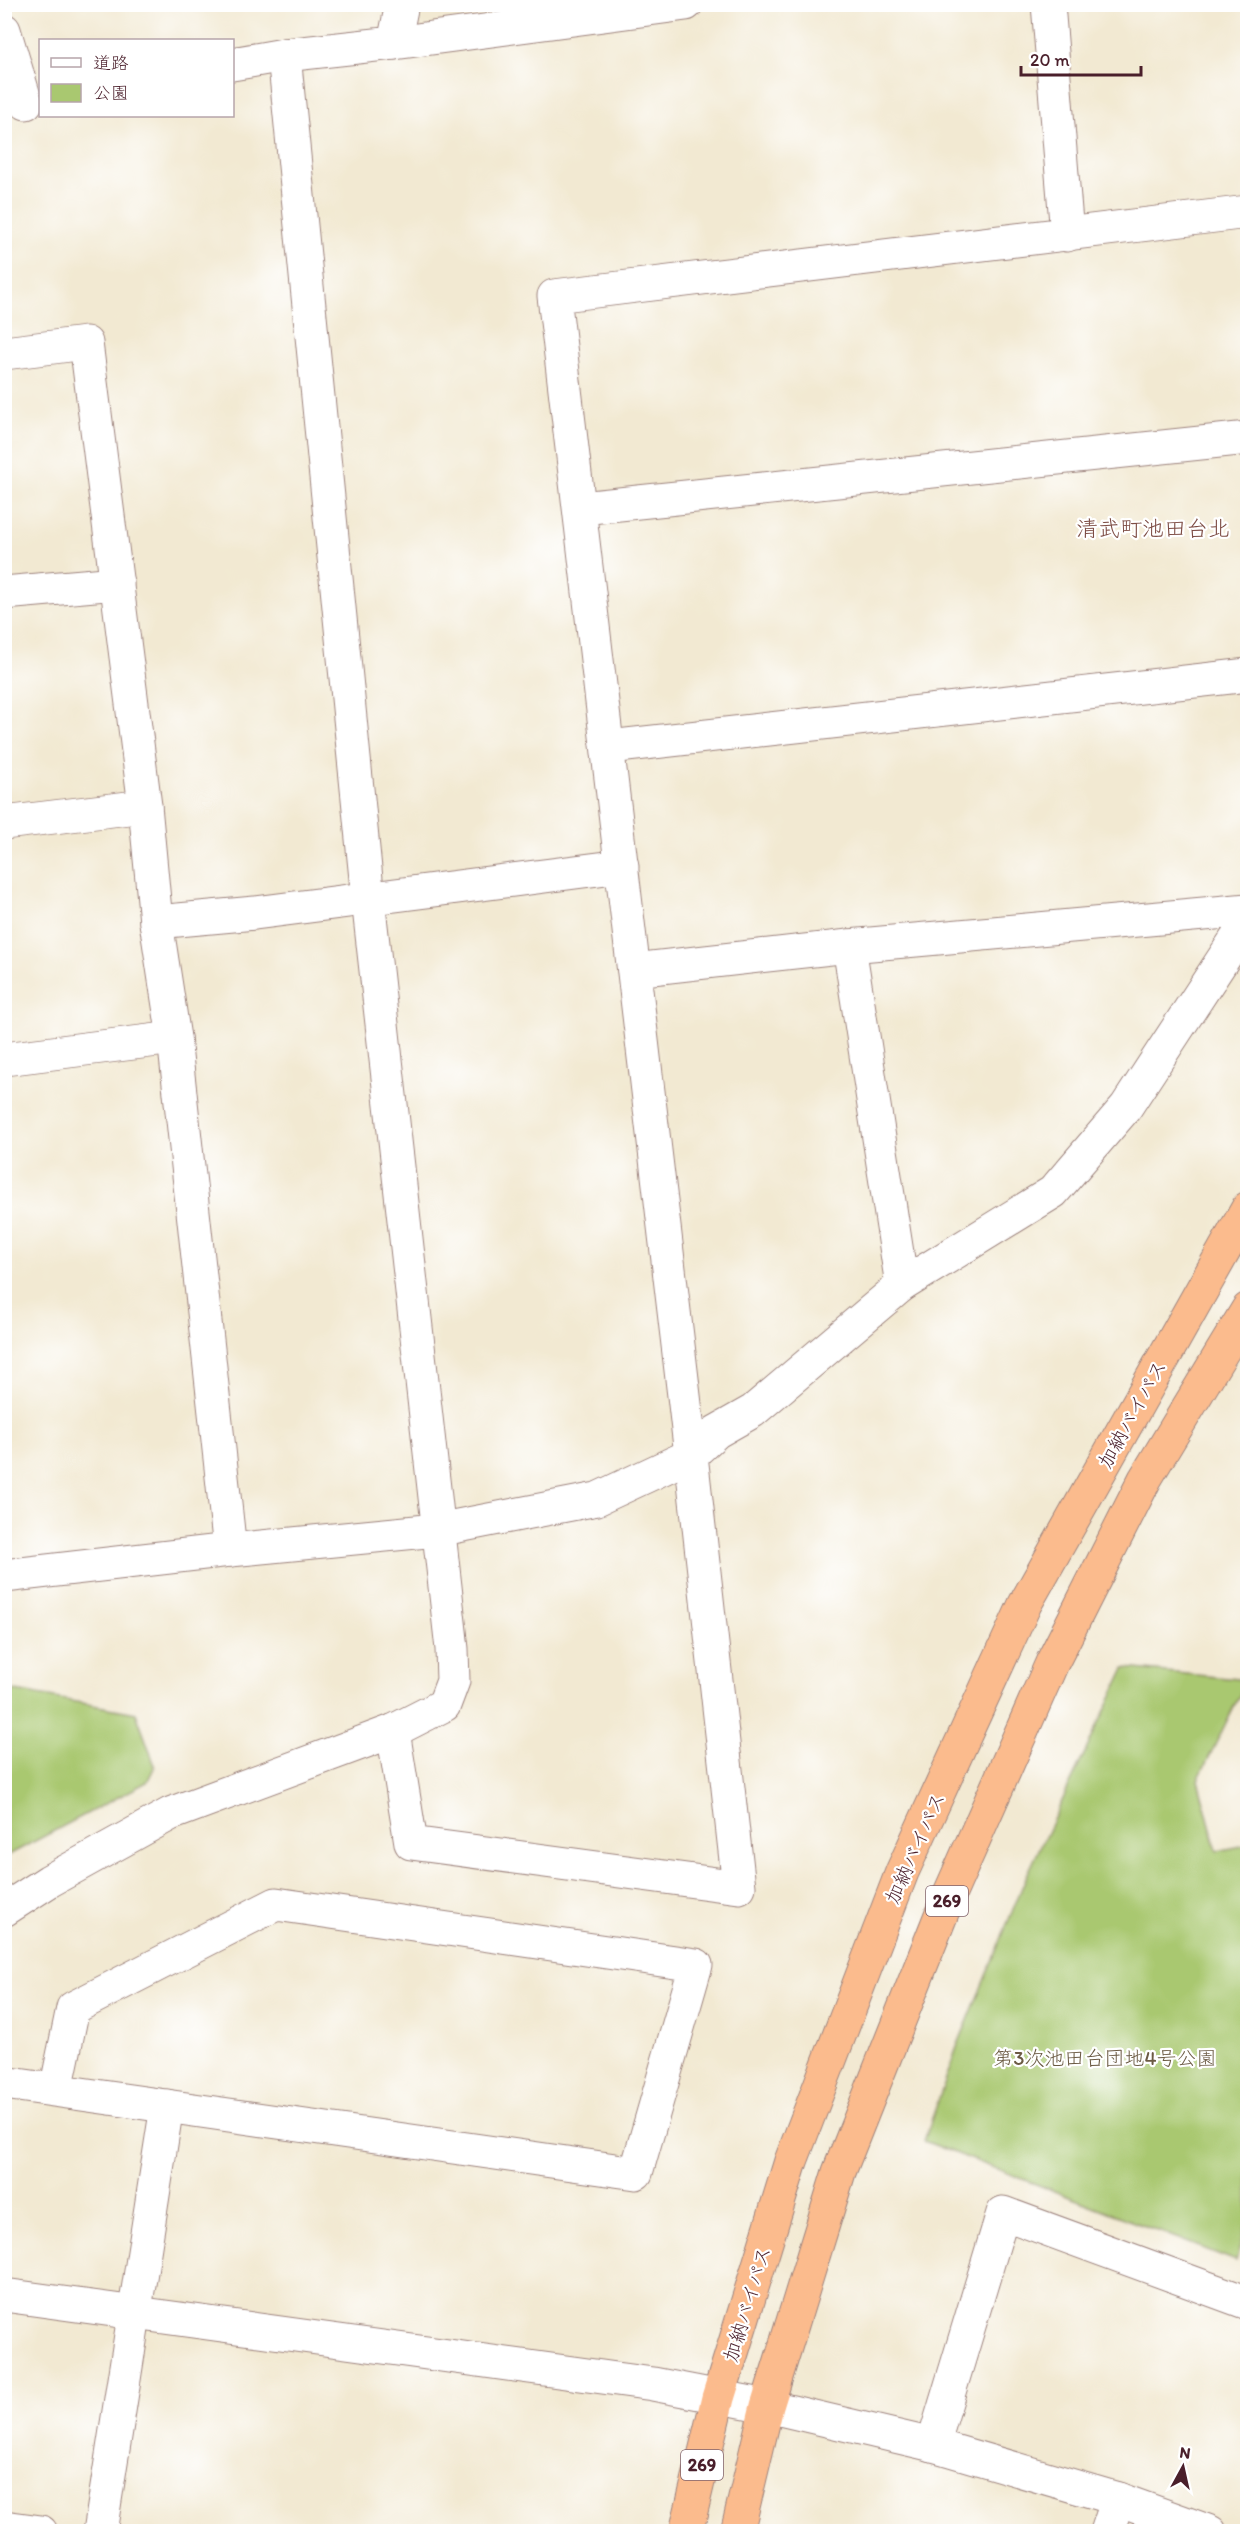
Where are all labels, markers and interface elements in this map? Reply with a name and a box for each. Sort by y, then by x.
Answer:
legend [39,39,234,117]
scale bar [1021,39,1141,77]
text: 20 m [1030,49,1070,71]
text: 道路 [93,52,129,74]
text: 公園 [93,82,129,104]
district label: 清武町池田台北 [1076,515,1230,542]
street label: 加納バイパス [1093,1356,1171,1472]
street label: 加納バイパス [880,1788,950,1908]
road number: 269 [926,1886,968,1916]
park label: 第3次池田台団地4号公園 [994,2046,1216,2070]
street label: 加納バイパス [718,2243,776,2365]
north arrow [1153,2437,1213,2497]
text: N [1178,2442,1192,2463]
road number: 269 [681,2450,723,2480]

